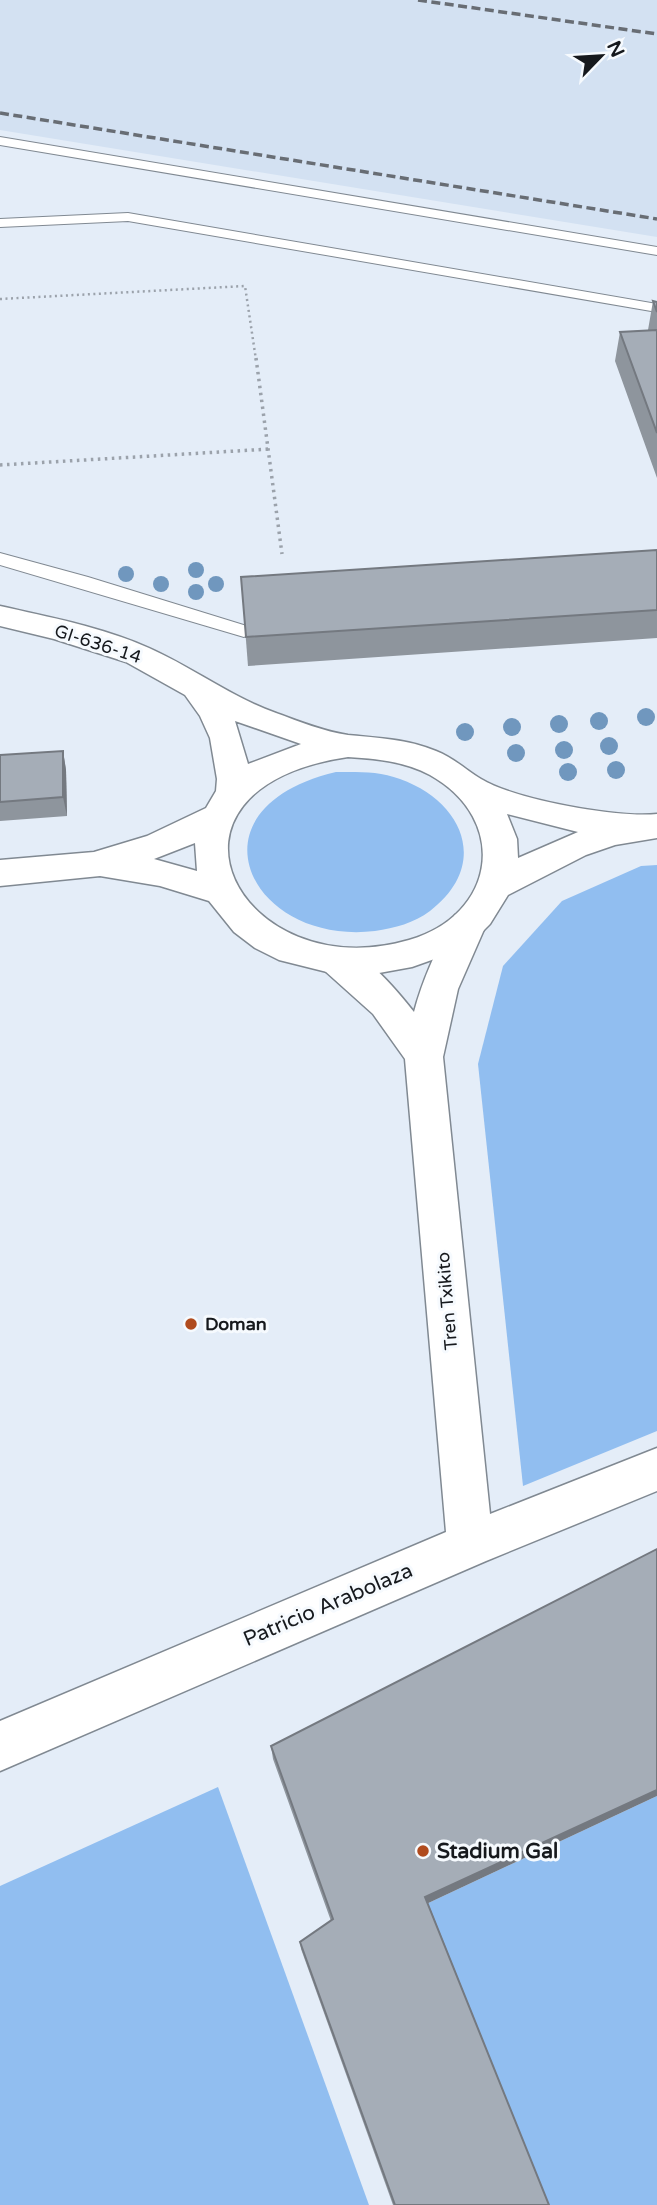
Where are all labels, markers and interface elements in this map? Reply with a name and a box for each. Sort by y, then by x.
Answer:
north arrow [566,21,636,91]
text: N [602,38,629,61]
street label: GI-636-14 [52,620,144,668]
street label: Tren Txikito [432,1251,462,1351]
place label: Doman [205,1313,267,1335]
marker: Doman [183,1316,199,1332]
street label: Patricio Arabolaza [239,1558,417,1652]
place label: Stadium Gal [437,1839,558,1864]
marker: Stadium Gal [415,1843,431,1859]

